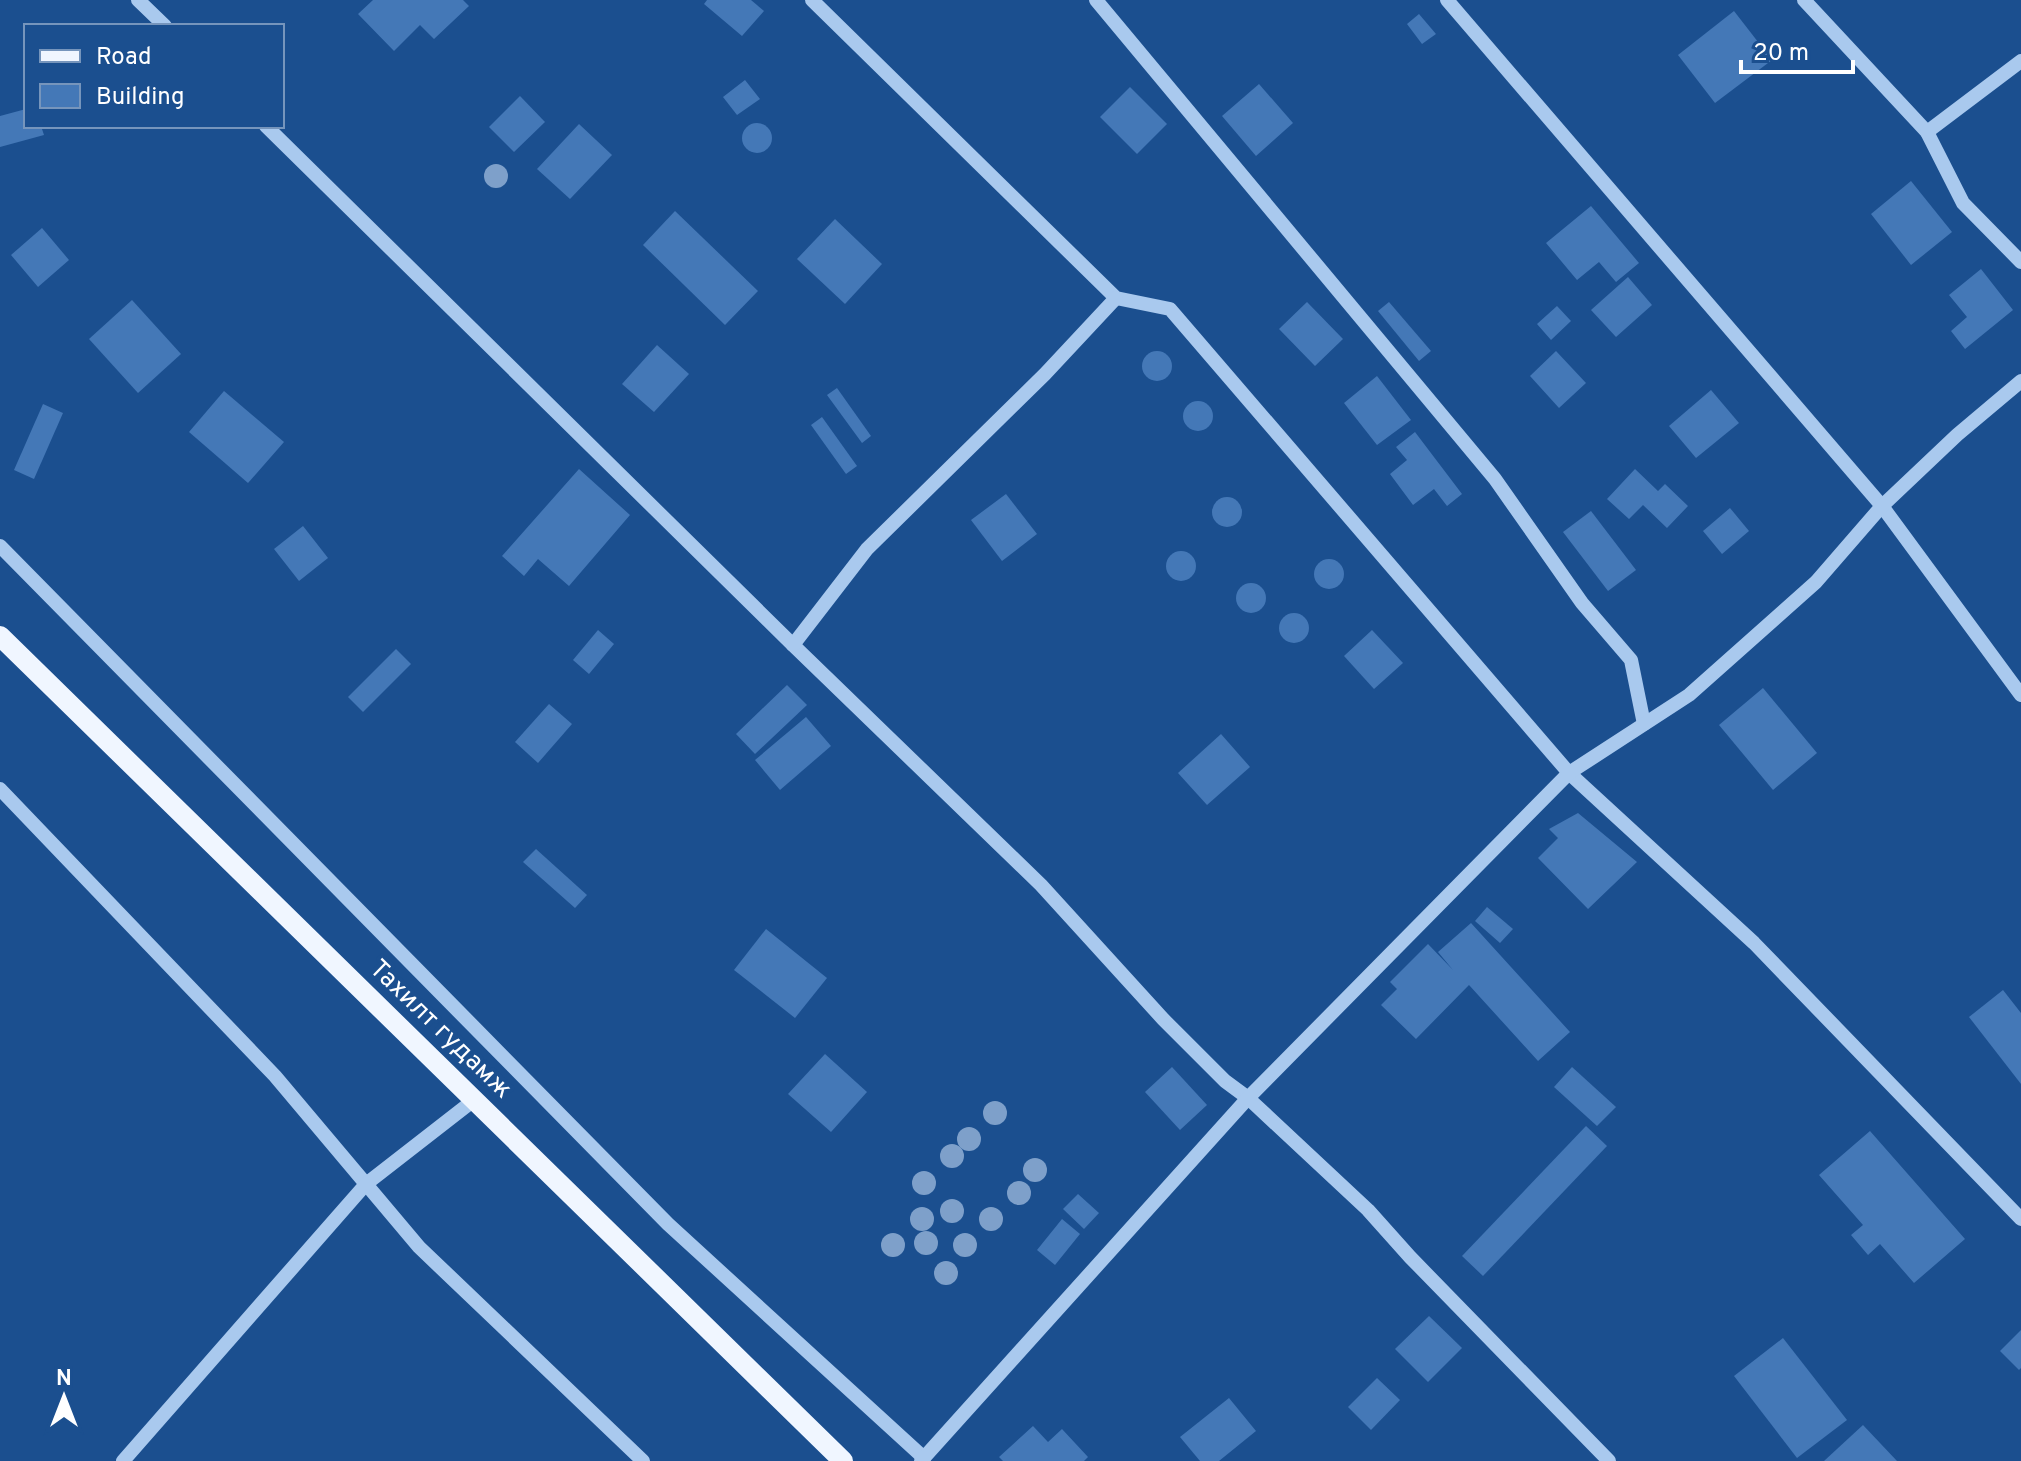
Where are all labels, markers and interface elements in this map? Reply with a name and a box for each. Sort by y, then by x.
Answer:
legend [24,24,284,128]
scale bar [1741,24,1853,74]
text: 20 m [1753,39,1809,69]
text: Road [96,43,152,73]
text: Building [96,83,185,113]
street label: Тахилт гудамж [362,953,518,1107]
north arrow [24,1357,104,1437]
text: N [56,1366,72,1393]

